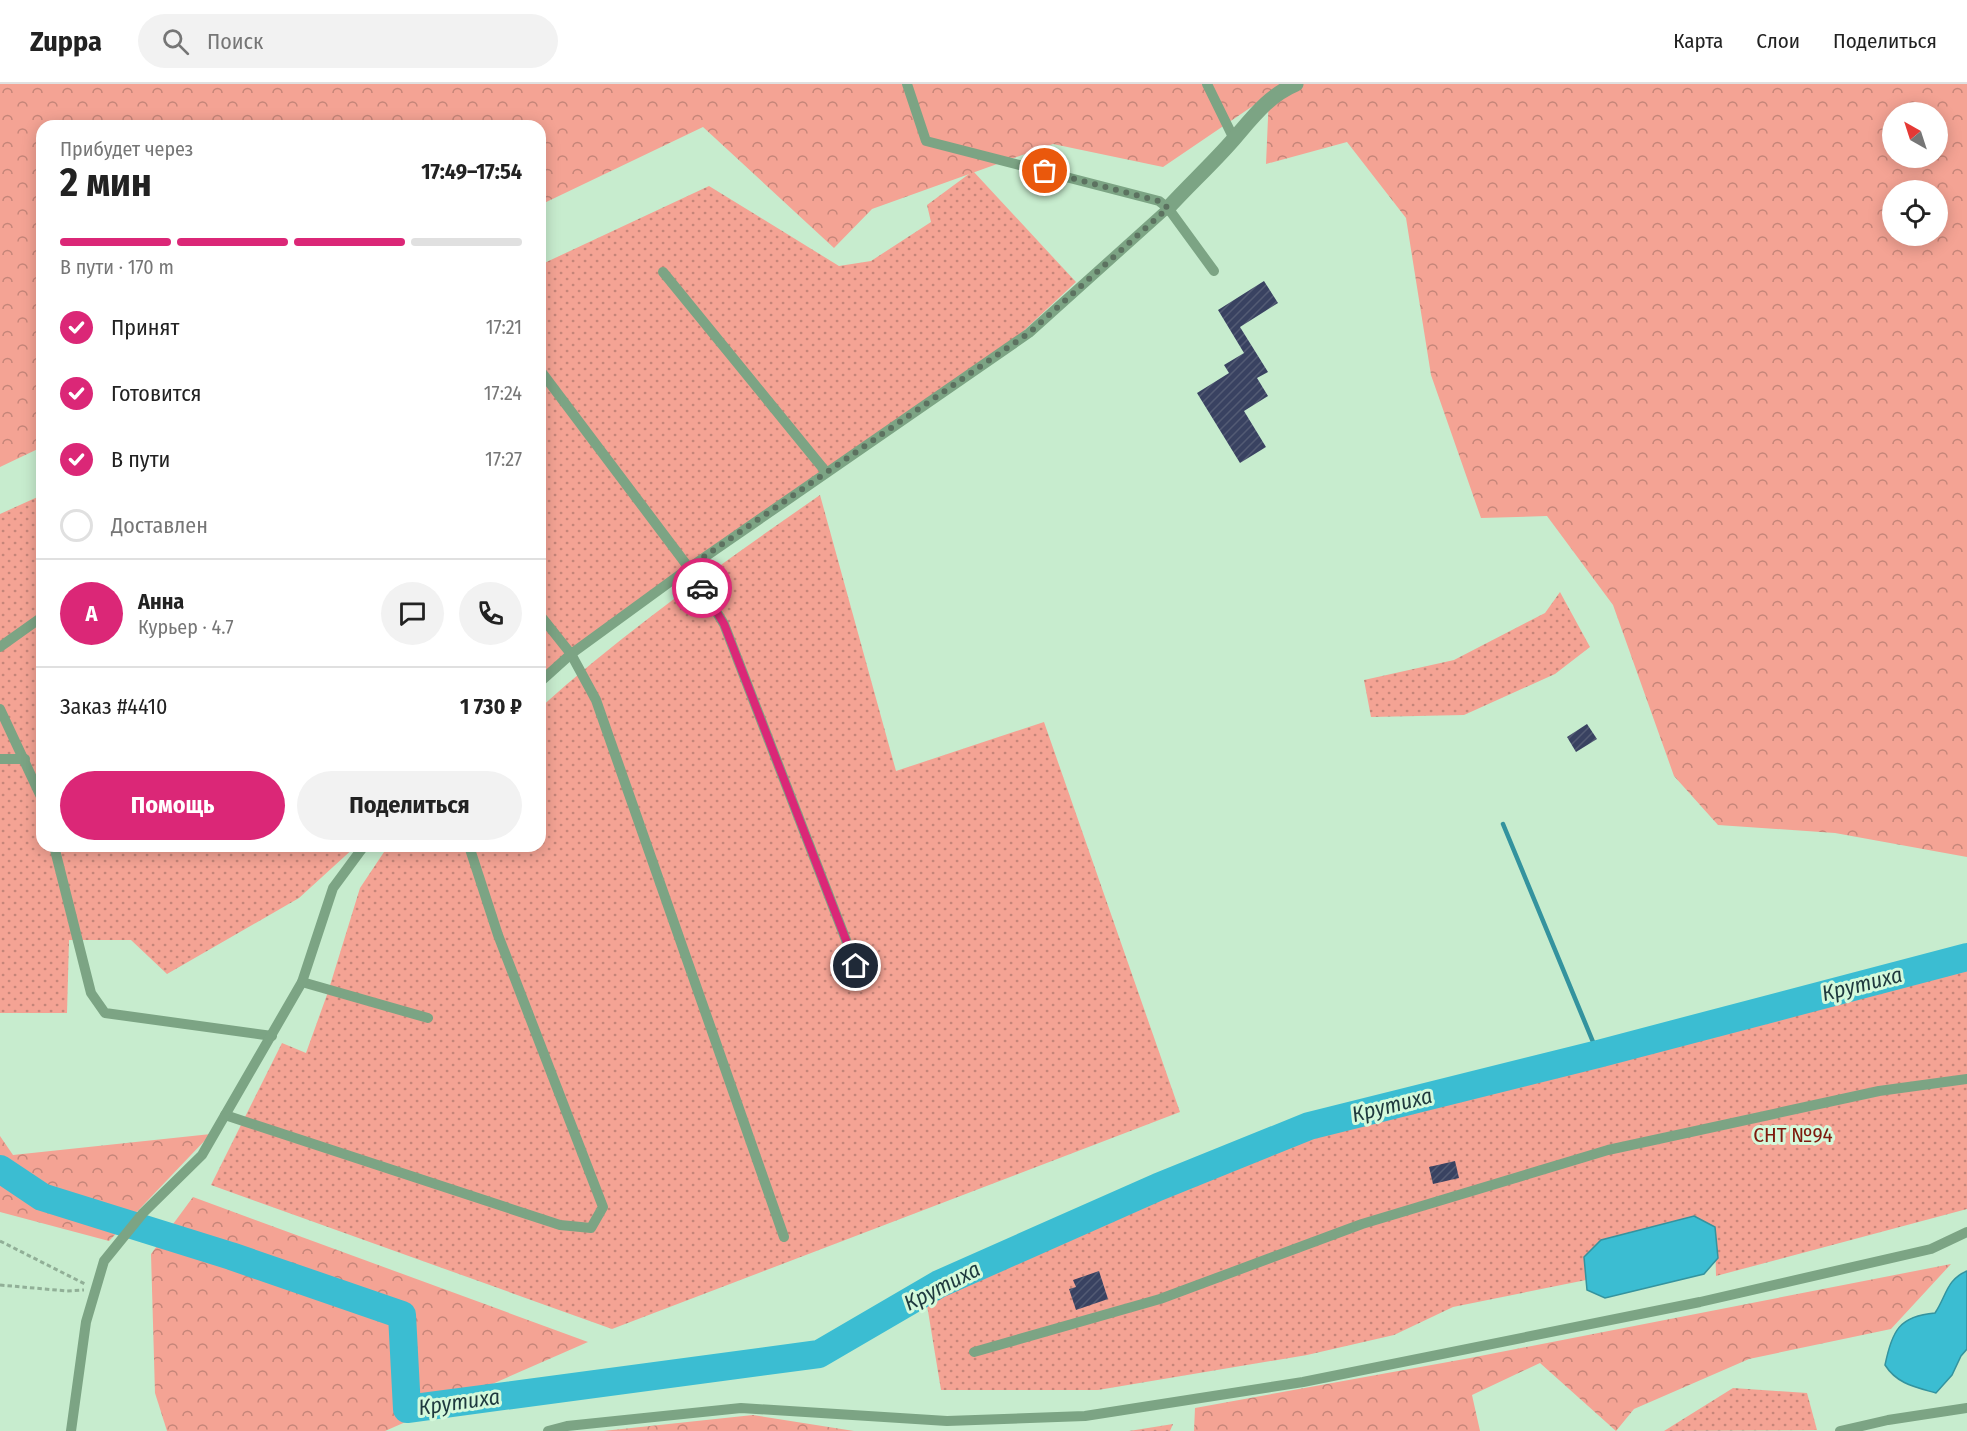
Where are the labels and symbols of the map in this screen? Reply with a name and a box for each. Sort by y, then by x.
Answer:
north arrow [1882,102,1948,168]
pin [1019,145,1070,196]
courier [672,558,732,618]
pin [830,940,881,991]
water label: Крутиха [1819,961,1905,1007]
water label: Крутиха [1349,1082,1435,1128]
park label: СНТ №94 [1753,1122,1833,1148]
water label: Крутиха [899,1255,985,1317]
water label: Крутиха [416,1383,502,1421]

